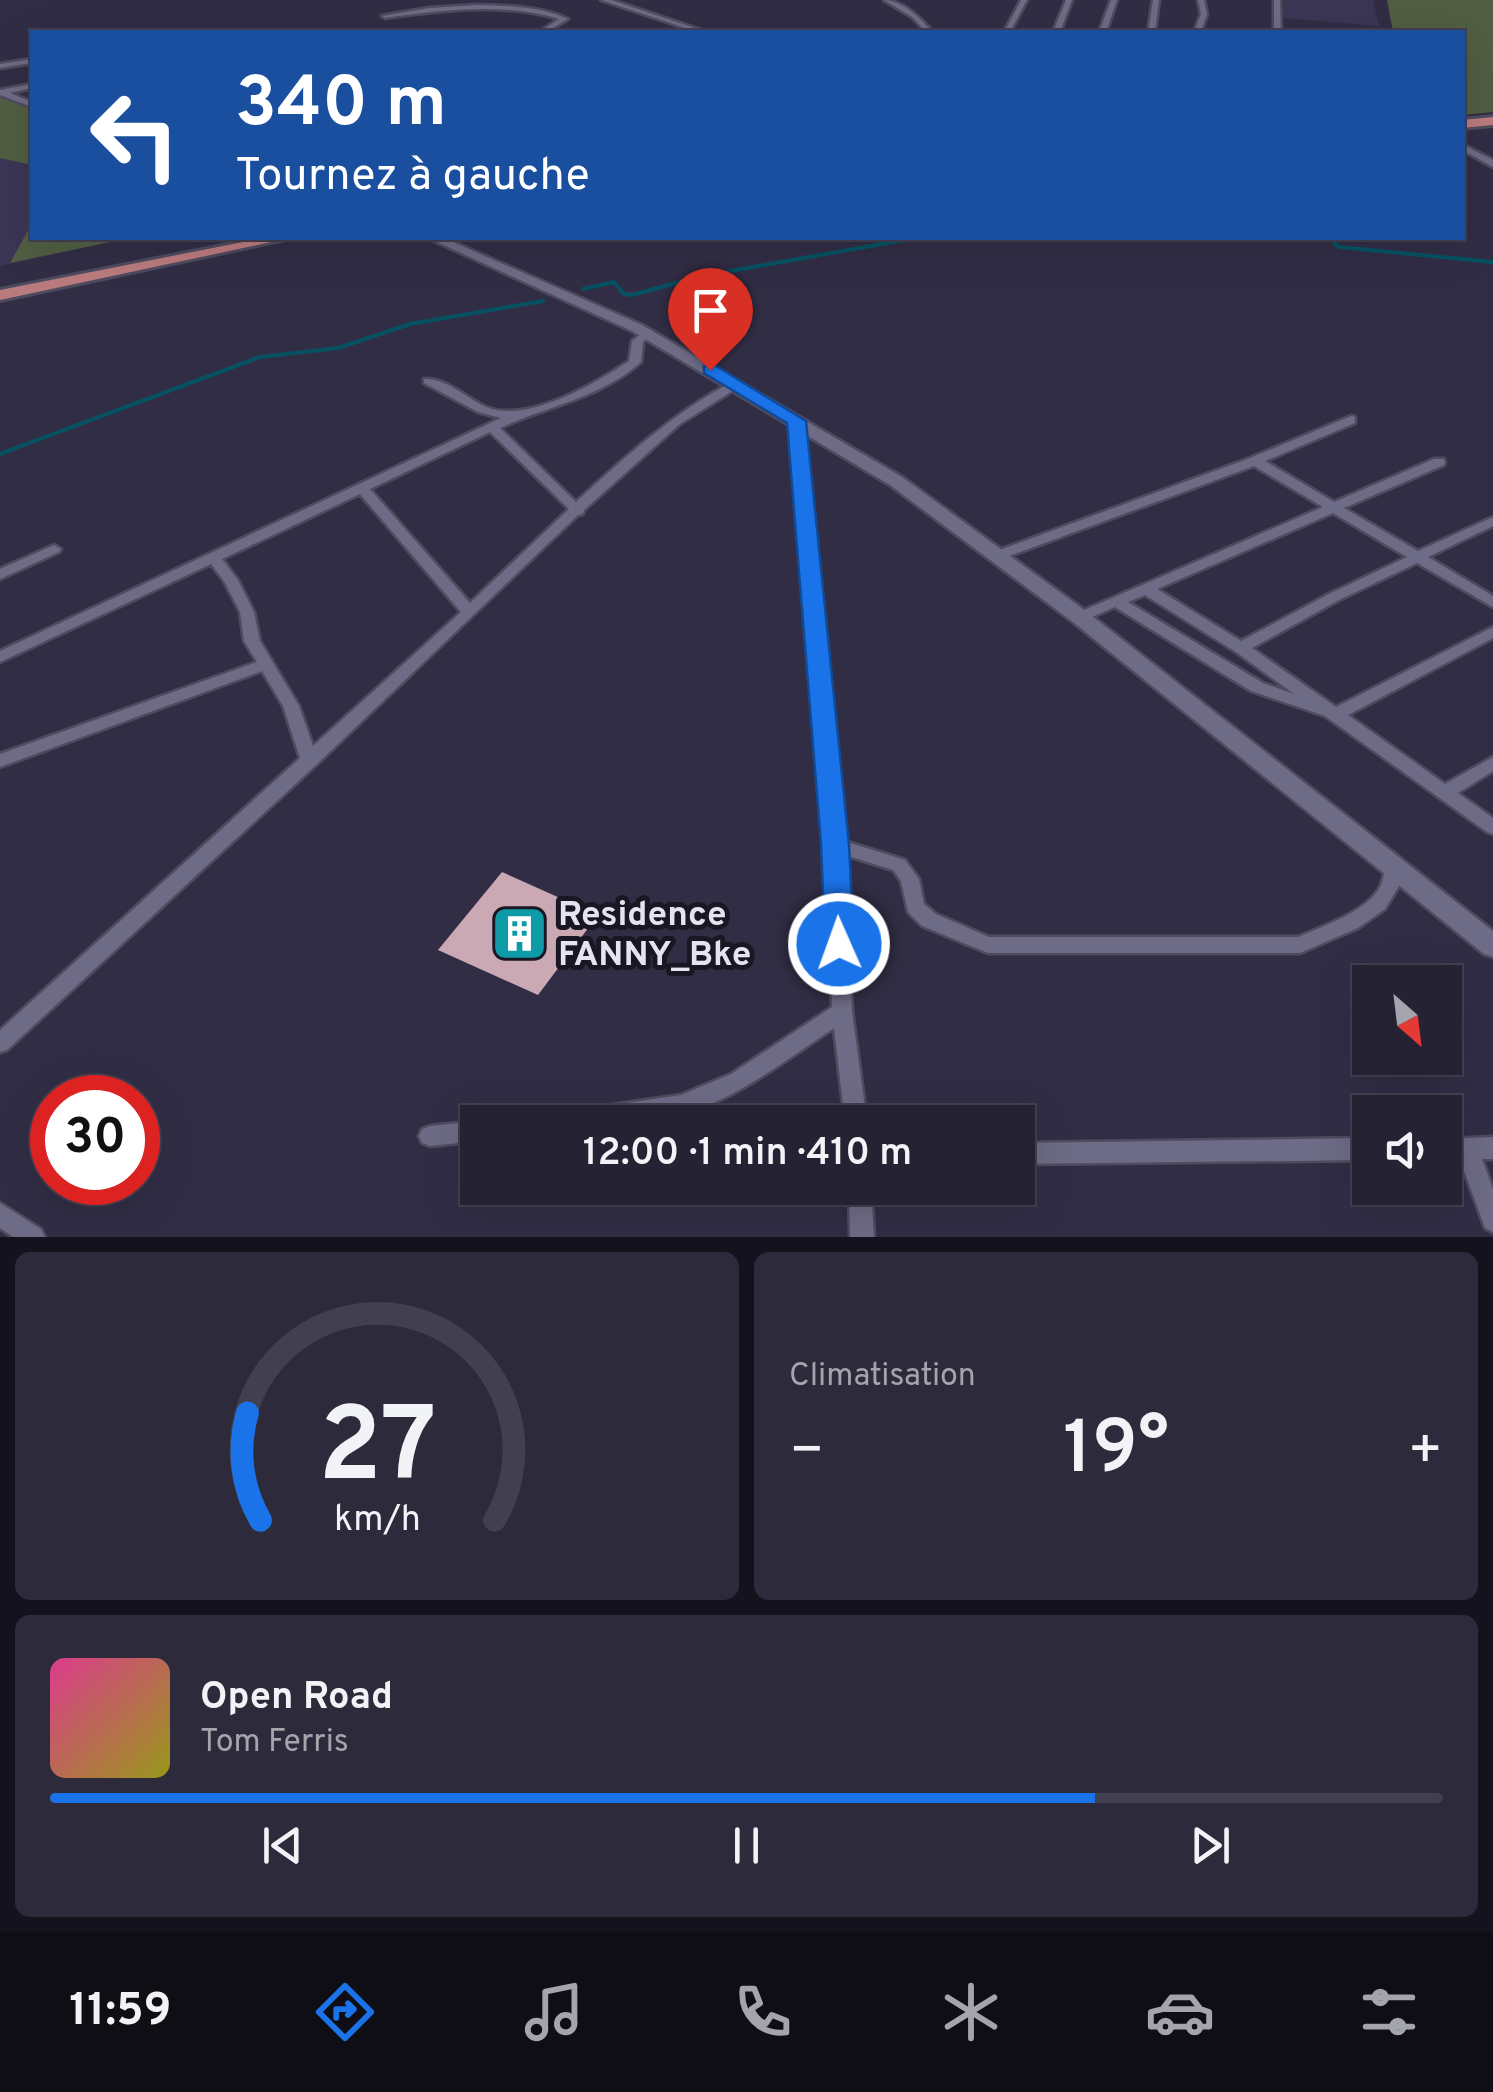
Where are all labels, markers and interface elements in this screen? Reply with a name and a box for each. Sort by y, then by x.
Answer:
text: 340 m [235,62,447,151]
icon: left [70,70,200,200]
text: Tournez à gauche [235,149,590,206]
pin [668,268,753,371]
icon: arrive [683,283,738,338]
position arrow [787,892,891,996]
place label: Residence FANNY_Bke [558,894,751,978]
building icon: Residence FANNY_Bke [489,903,549,963]
north arrow [1352,965,1462,1075]
map controls [1352,965,1462,1205]
speed limit sign: 30 [30,1075,160,1205]
button: sound [1352,1095,1462,1205]
text: 12:00 · 1 min · 410 m [583,1130,912,1179]
text: Climatisation [789,1357,976,1397]
text: 27 [318,1386,436,1518]
text: 19° [1063,1405,1169,1500]
text: − [789,1418,824,1488]
text: + [1408,1418,1443,1488]
text: km/h [334,1498,420,1544]
text: Open Road [200,1674,393,1723]
text: Tom Ferris [200,1723,349,1763]
icon: previous [255,1818,310,1873]
icon: pause [719,1818,774,1873]
icon: next [1183,1818,1238,1873]
icon: directions [310,1977,380,2047]
icon: music [519,1977,589,2047]
icon: phone [728,1977,798,2047]
icon: climate [936,1977,1006,2047]
icon: car [1145,1977,1215,2047]
icon: filters [1354,1977,1424,2047]
text: 11:59 [69,1984,171,2041]

